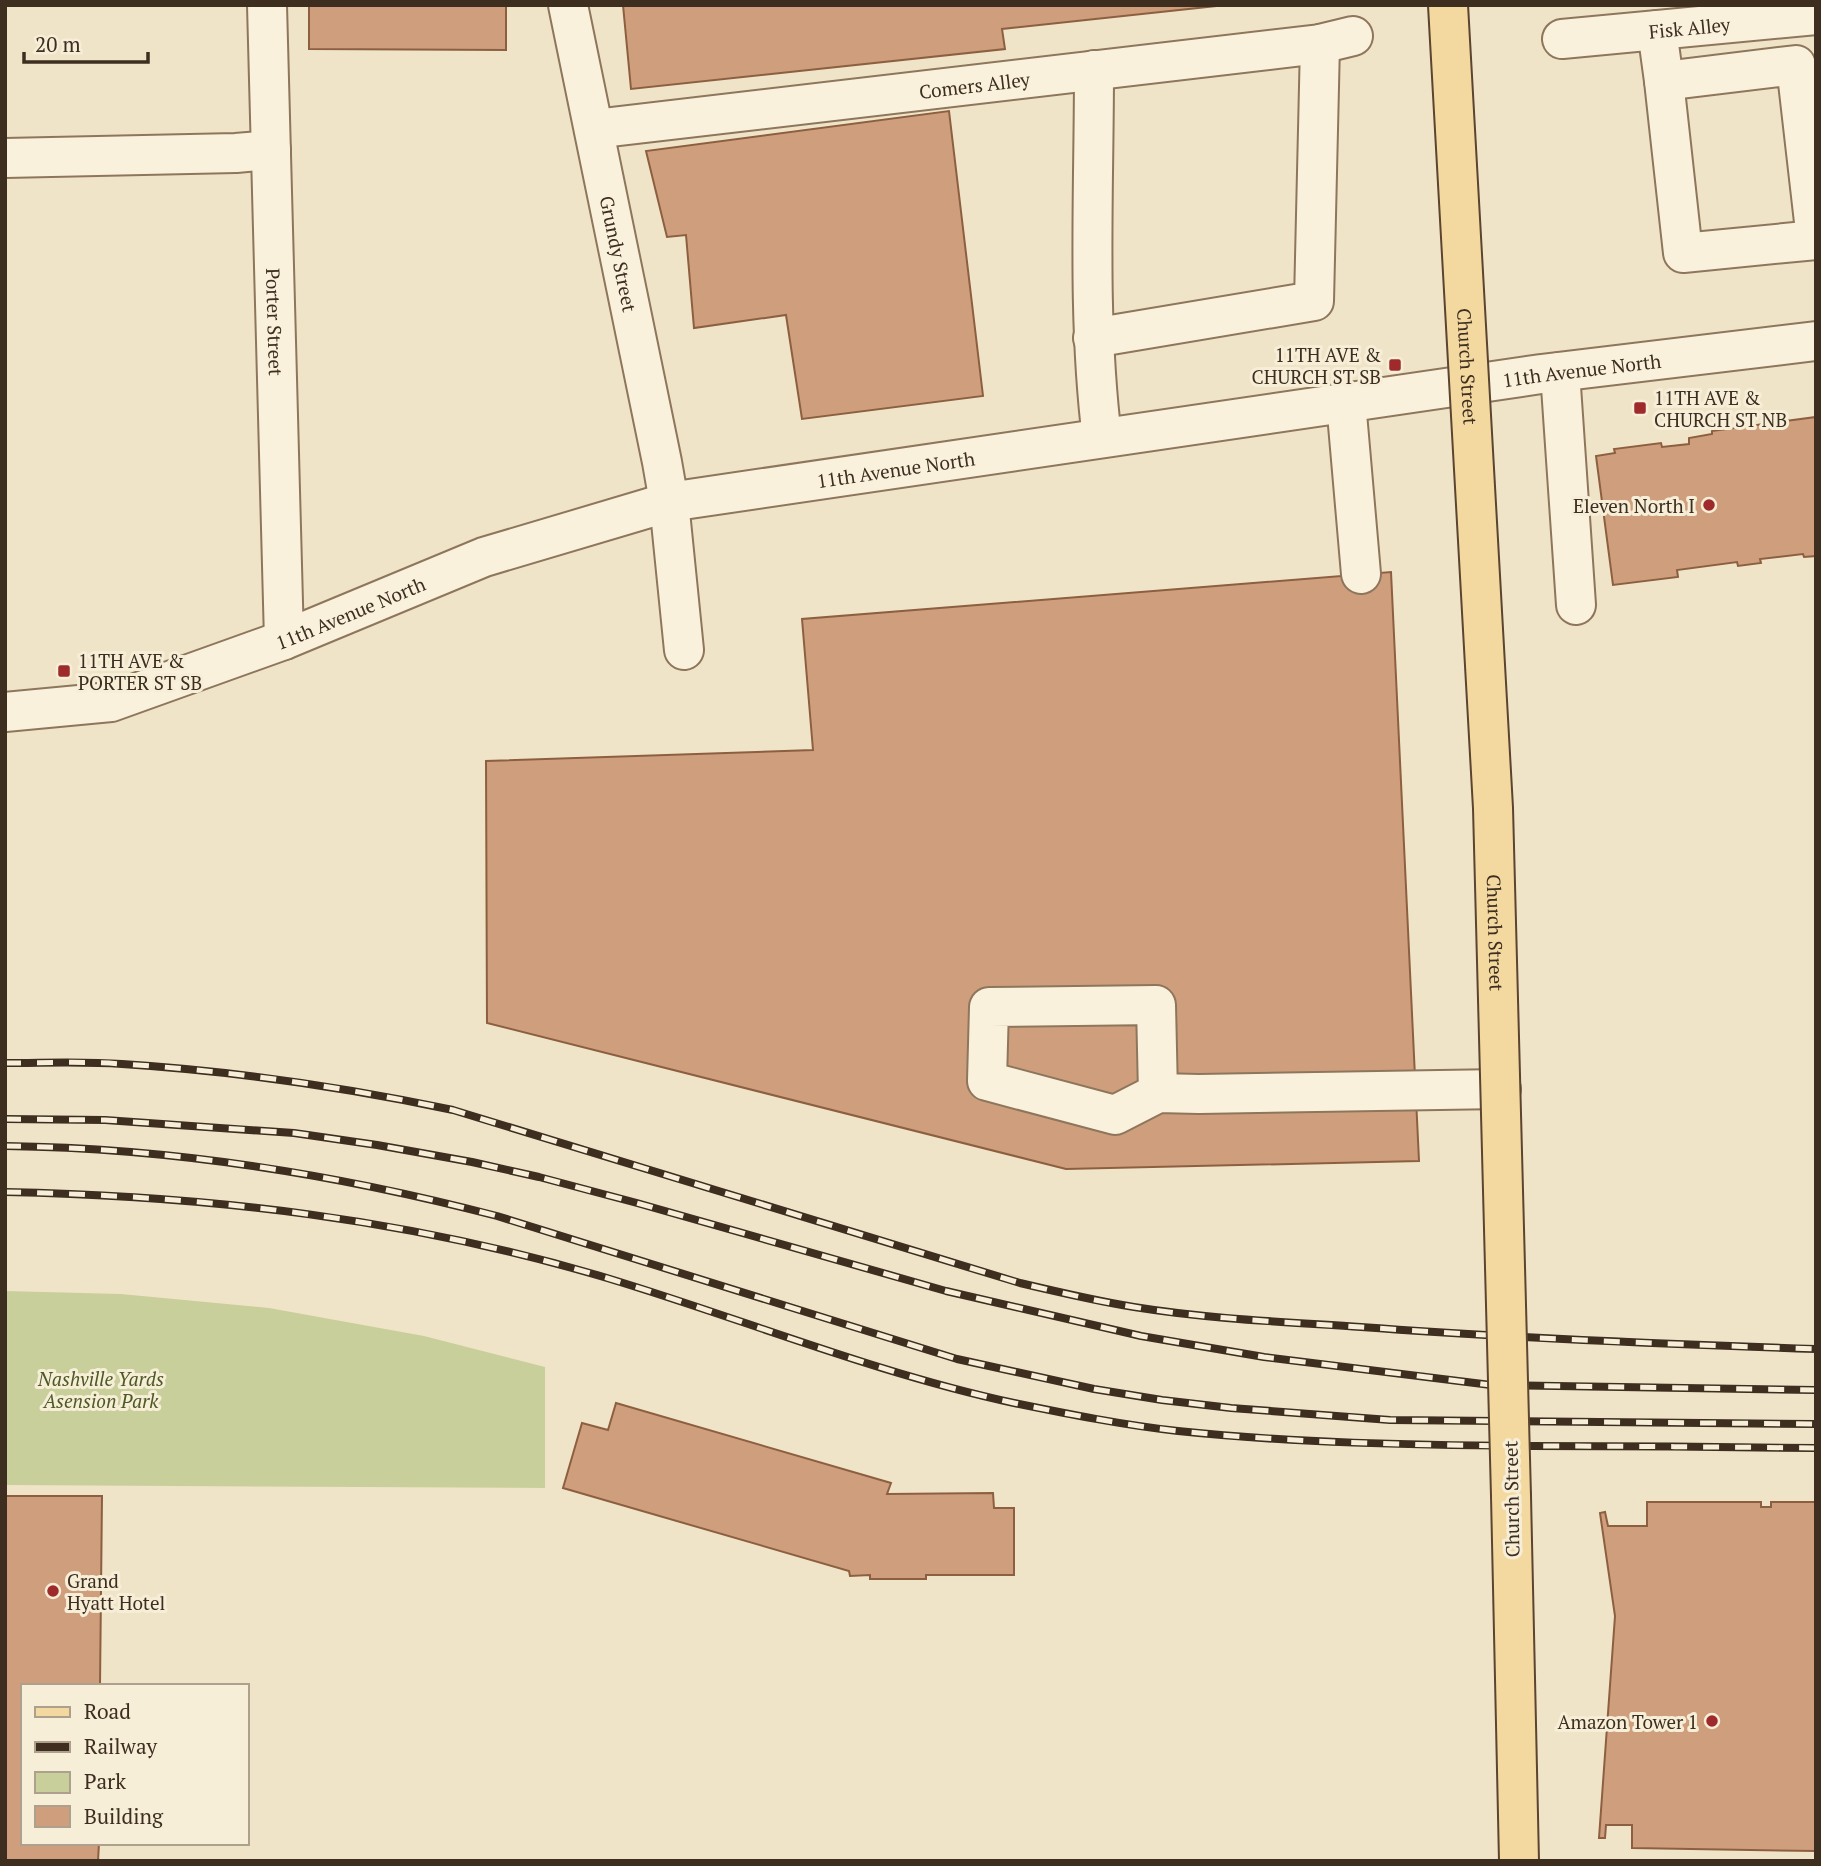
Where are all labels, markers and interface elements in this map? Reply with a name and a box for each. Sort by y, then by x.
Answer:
street label: Fisk Alley [1648,11,1732,43]
scale bar [24,21,149,65]
text: 20 m [35,30,81,58]
street label: Comers Alley [918,66,1032,103]
street label: Grundy Street [595,193,643,314]
street label: Porter Street [262,268,289,376]
street label: Church Street [1453,307,1484,426]
place label: 11TH AVE & CHURCH ST SB [1252,342,1381,389]
street label: 11th Avenue North [1501,347,1662,392]
marker: 11TH AVE & CHURCH ST SB [1387,357,1403,373]
place label: 11TH AVE & CHURCH ST NB [1654,385,1787,432]
marker: 11TH AVE & CHURCH ST NB [1632,400,1648,416]
street label: 11th Avenue North [815,445,977,493]
place label: Eleven North I [1573,493,1695,518]
marker: Eleven North I [1701,497,1717,513]
street label: 11th Avenue North [272,570,429,654]
place label: 11TH AVE & PORTER ST SB [78,648,202,695]
marker: 11TH AVE & PORTER ST SB [56,663,72,679]
street label: Church Street [1482,874,1510,991]
park label: Nashville Yards Asension Park [37,1366,164,1413]
street label: Church Street [1497,1440,1525,1558]
place label: Grand Hyatt Hotel [67,1568,165,1615]
marker: Grand Hyatt Hotel [45,1583,61,1599]
legend [21,1684,248,1845]
text: Road [84,1697,131,1725]
place label: Amazon Tower 1 [1558,1709,1698,1734]
marker: Amazon Tower 1 [1704,1713,1720,1729]
text: Railway [84,1732,158,1760]
text: Park [84,1767,126,1795]
text: Building [84,1802,164,1830]

